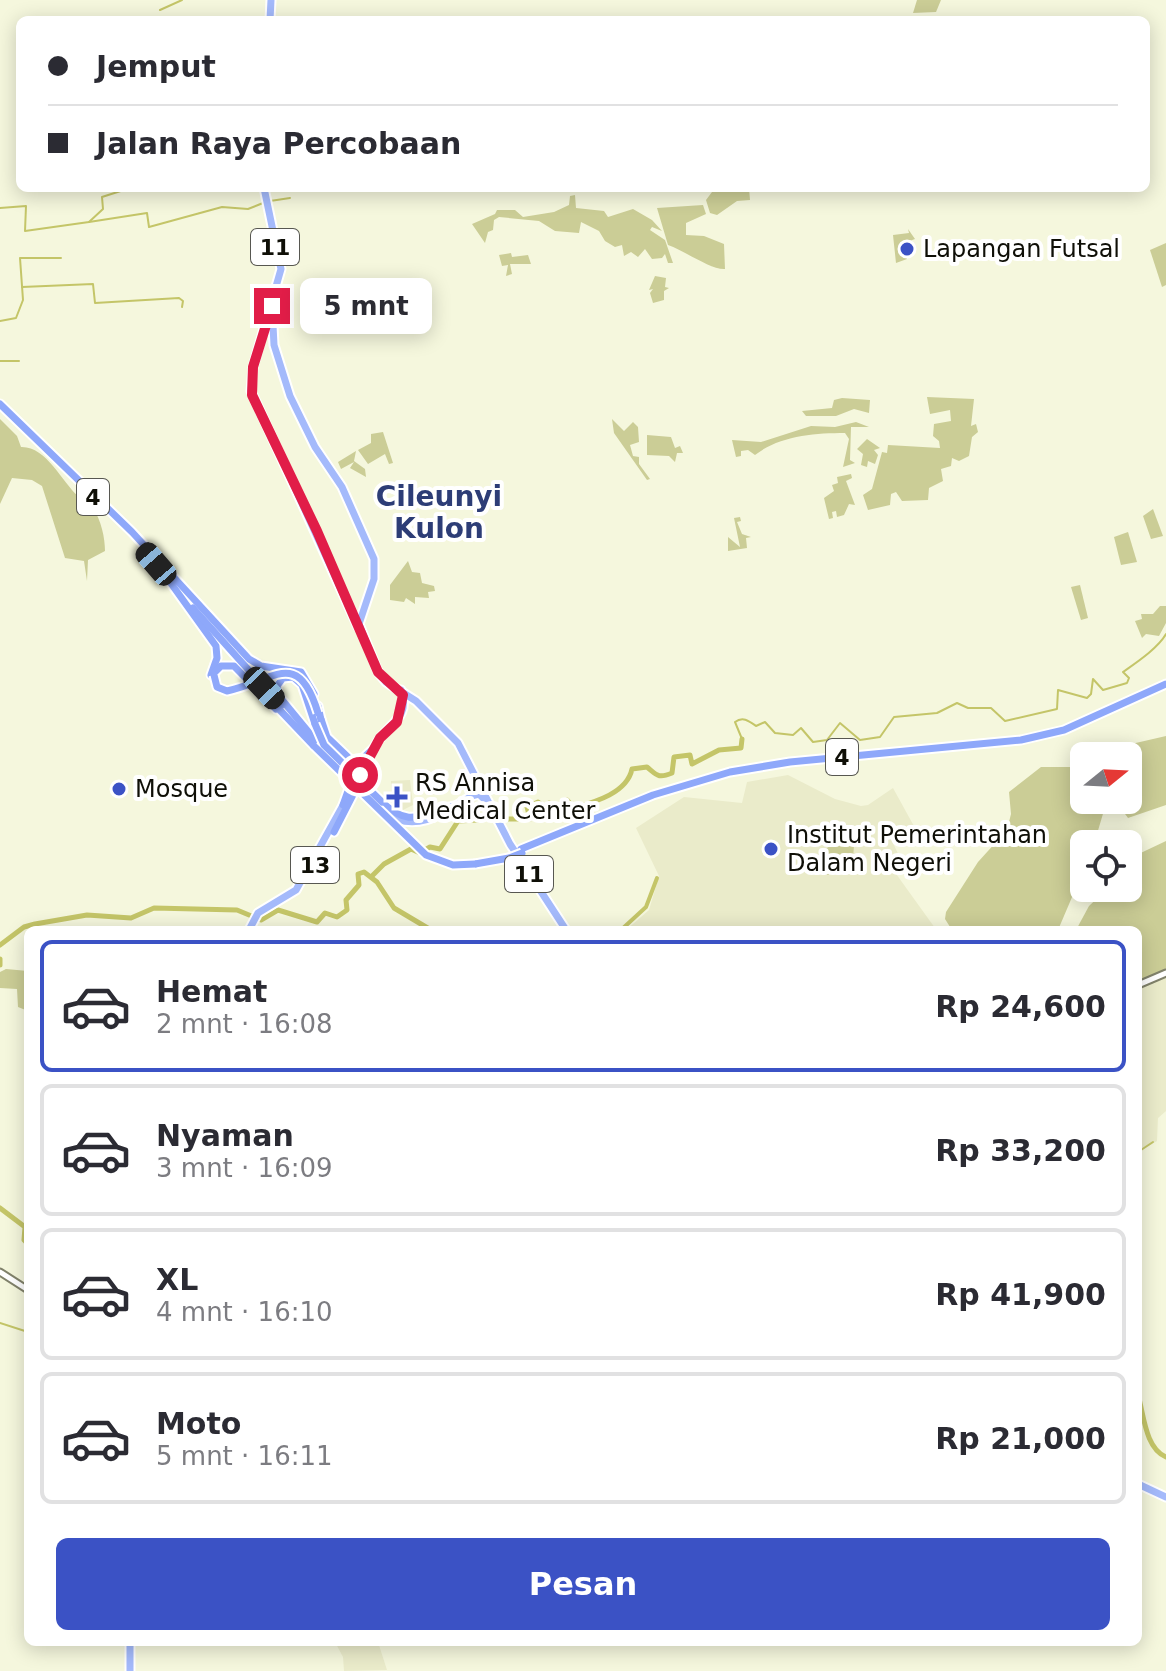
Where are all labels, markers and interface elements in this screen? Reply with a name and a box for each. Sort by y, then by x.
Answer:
text: Jemput [96,49,216,84]
text: Jalan Raya Percobaan [96,126,461,161]
road number: 11 [251,229,299,265]
place label: Lapangan Futsal [923,235,1120,263]
marker: Lapangan Futsal [898,240,916,258]
callout: 5 mnt [300,278,432,334]
route end [254,288,290,324]
text: 5 mnt [323,291,409,321]
road number: 4 [77,479,109,515]
district label: Cileunyi Kulon [376,480,502,545]
car [131,538,181,590]
car [239,662,289,714]
road number: 4 [826,739,858,775]
north arrow [1070,742,1142,814]
map controls [1070,742,1142,902]
route start [342,757,378,793]
place label: RS Annisa Medical Center [415,769,595,825]
place label: Mosque [135,775,228,803]
marker: Mosque [110,780,128,798]
marker: RS Annisa Medical Center [386,786,408,808]
place label: Institut Pemerintahan Dalam Negeri [787,821,1047,877]
button: locate [1070,830,1142,902]
marker: Institut Pemerintahan Dalam Negeri [762,840,780,858]
road number: 13 [291,847,339,883]
road number: 11 [505,856,553,892]
icon: car [60,970,132,1042]
text: Hemat [156,974,267,1009]
text: Rp 24,600 [935,989,1106,1024]
text: 2 mnt · 16:08 [156,1009,333,1039]
icon: car [60,1114,132,1186]
text: Nyaman [156,1118,294,1153]
text: Rp 33,200 [935,1133,1106,1168]
text: 3 mnt · 16:09 [156,1153,333,1183]
icon: car [60,1258,132,1330]
text: XL [156,1262,198,1297]
text: Rp 41,900 [935,1277,1106,1312]
text: 4 mnt · 16:10 [156,1297,333,1327]
icon: car [60,1402,132,1474]
text: Moto [156,1406,241,1441]
text: Rp 21,000 [935,1421,1106,1456]
text: 5 mnt · 16:11 [156,1441,333,1471]
button: Pesan [56,1538,1110,1630]

